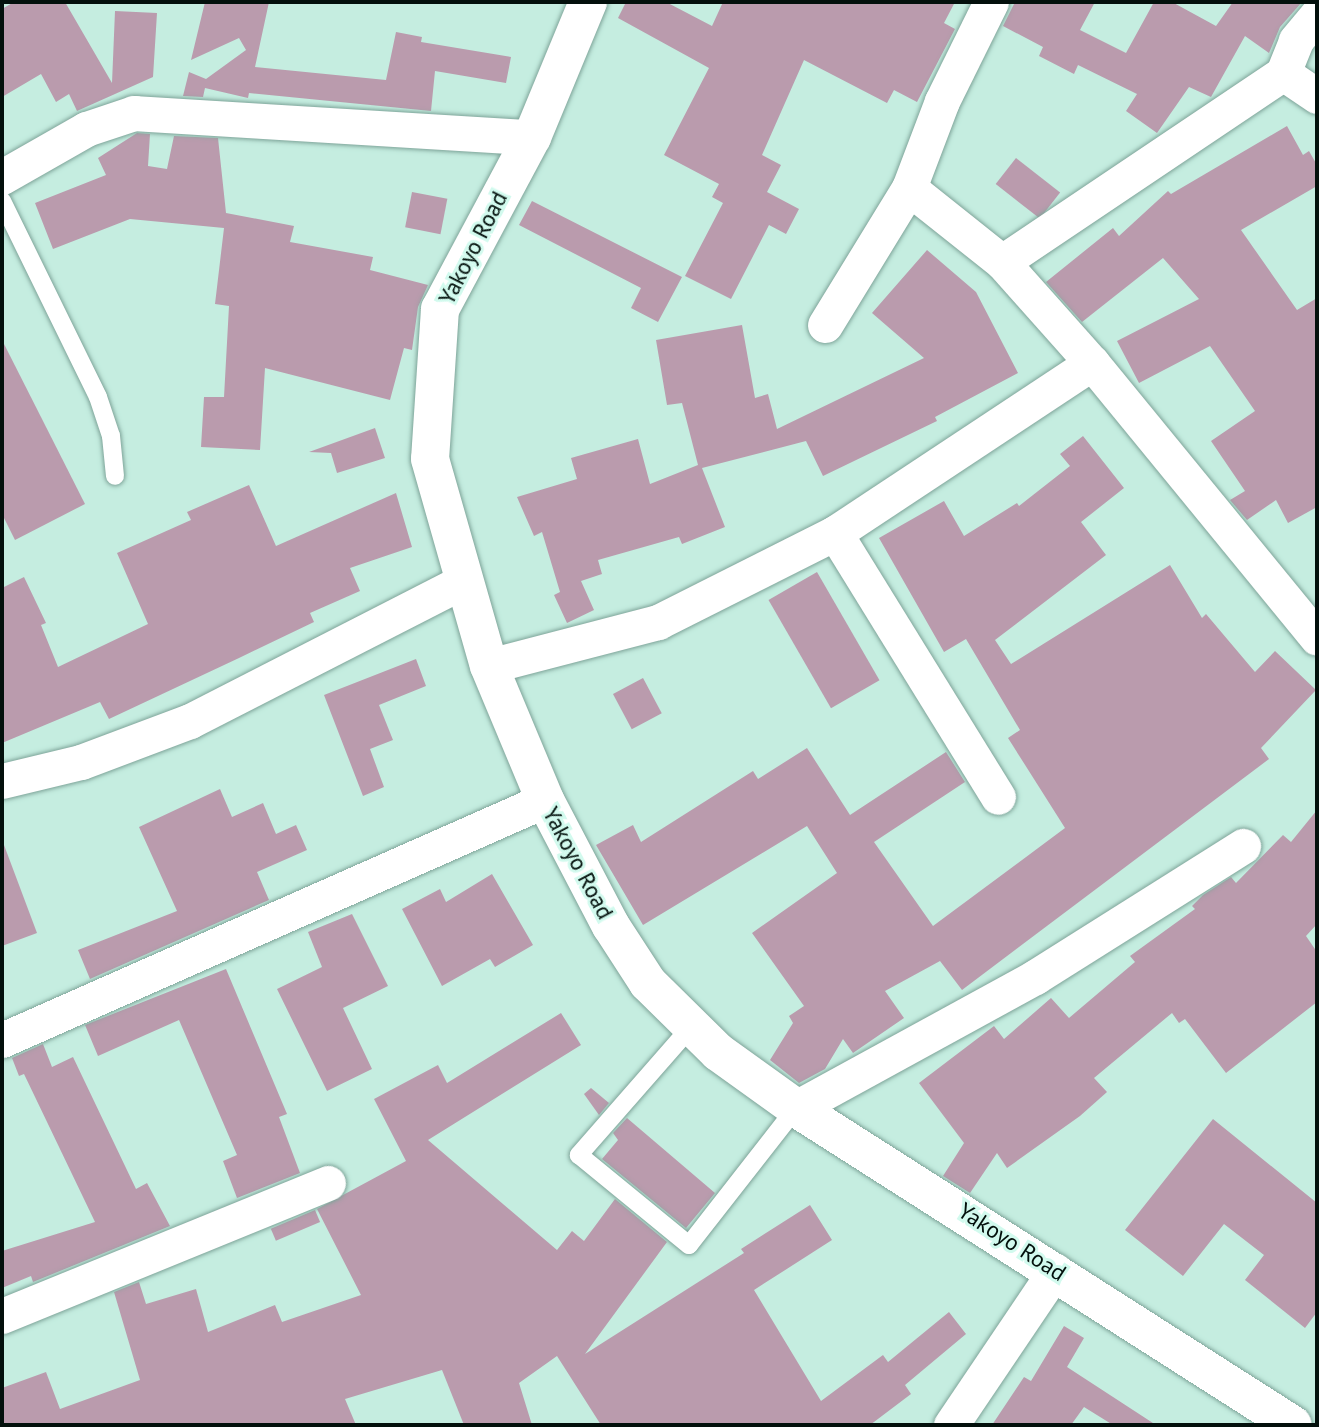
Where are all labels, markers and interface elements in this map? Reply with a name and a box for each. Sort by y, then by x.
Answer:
street label: Yakoyo Road [433,187,513,309]
street label: Yakoyo Road [537,802,619,924]
street label: Yakoyo Road [953,1197,1071,1287]

